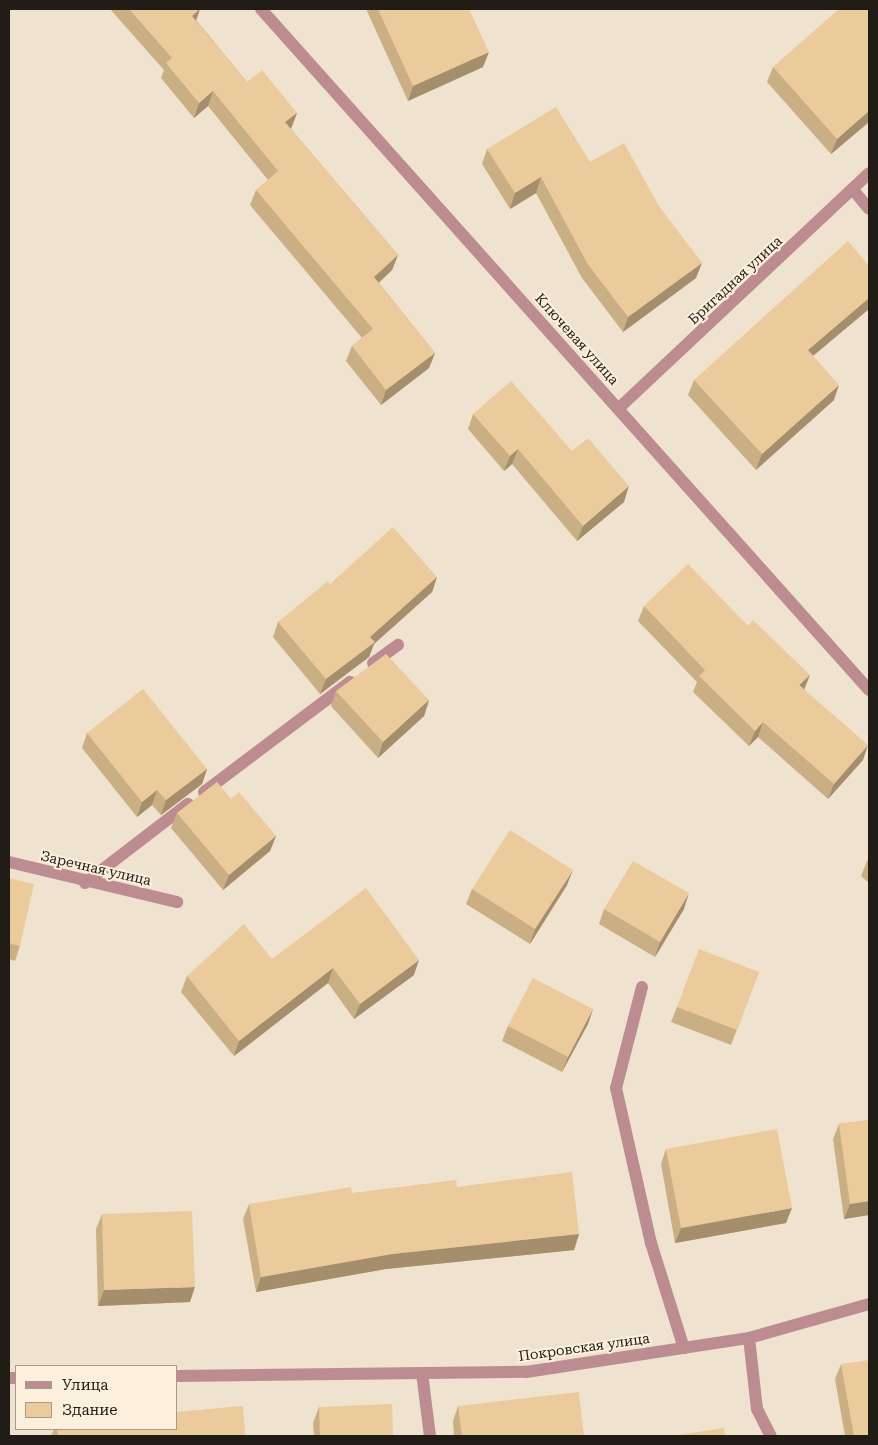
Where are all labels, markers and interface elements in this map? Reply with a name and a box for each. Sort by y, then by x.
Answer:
street label: Бригадная улица [685,232,785,328]
street label: Ключевая улица [532,290,622,388]
street label: Заречная улица [39,847,153,889]
street label: Покровская улица [517,1329,651,1365]
legend [15,1365,178,1430]
text: Улица [62,1376,108,1394]
text: Здание [62,1401,118,1419]

